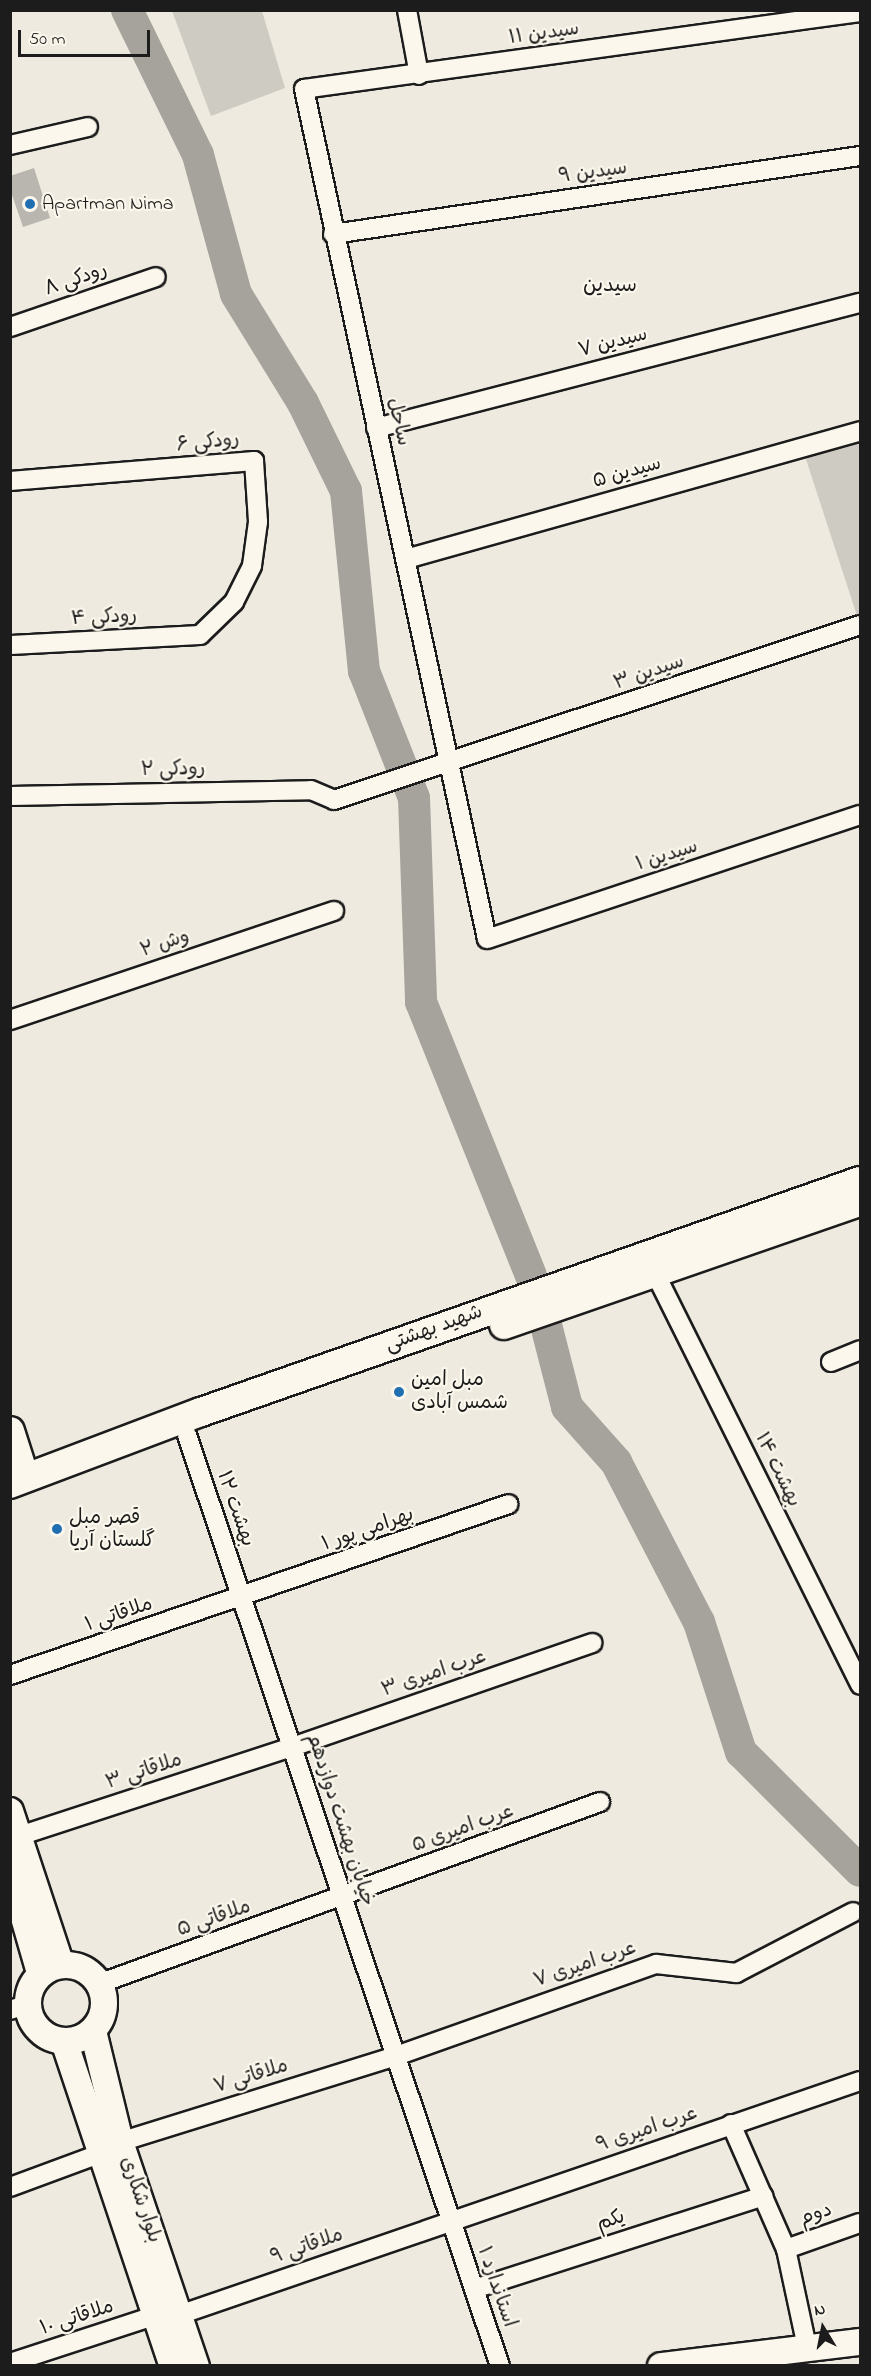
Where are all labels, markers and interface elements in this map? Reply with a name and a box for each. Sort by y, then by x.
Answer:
street label: ۱۱ سیدین [507,17,581,51]
scale bar [21,18,153,56]
text: 50 m [29,27,66,53]
street label: ۹ سیدین [557,156,629,190]
place label: Apartman Nima [42,192,174,216]
marker: Apartman Nima [23,197,37,211]
street label: رودکی ۸ [41,258,111,302]
district label: سیدین [583,273,637,299]
street label: سیدین ۷ [576,323,650,363]
street label: ساحل [381,396,415,448]
street label: رودکی ۶ [175,428,241,458]
street label: سیدین ۵ [590,452,664,494]
street label: رودکی ۴ [70,604,138,632]
street label: سیدین ۳ [611,650,687,696]
street label: رودکی ۲ [140,757,206,783]
street label: سیدین ۱ [633,835,701,877]
street label: وش ۲ [137,924,193,964]
street label: شهید بهشتی [382,1300,486,1358]
place label: مبل امین شمس آبادی [411,1368,508,1415]
marker: مبل امین شمس آبادی [392,1385,406,1399]
street label: بهشت ۱۴ [749,1429,805,1511]
street label: ۱۲ بهشت [211,1468,259,1550]
street label: ۱ بهرامی پور [319,1503,417,1557]
place label: قصر مبل گلستان آریا [69,1506,155,1553]
marker: قصر مبل گلستان آریا [50,1522,64,1536]
street label: ملاقاتی ۱ [82,1592,156,1638]
street label: ۳ عرب امیری [379,1645,489,1703]
street label: خیابان بهشت دوازدهم [301,1731,379,1909]
street label: ملاقاتی ۳ [103,1748,185,1796]
street label: ۵ عرب امیری [409,1799,517,1859]
street label: ملاقاتی ۵ [174,1895,254,1943]
street label: ۷ عرب امیری [531,1936,639,1994]
street label: ۷ ملاقاتی [211,2054,291,2100]
street label: ۹ عرب امیری [593,2102,701,2158]
street label: بلوار شکاری [114,2154,166,2246]
street label: دوم [797,2198,835,2232]
street label: یکم [594,2205,628,2237]
street label: ملاقاتی ۹ [268,2223,346,2271]
street label: استاندارد ۱ [471,2243,521,2331]
street label: ۱۰ ملاقاتی [37,2295,117,2341]
north arrow [793,2298,853,2358]
text: N [812,2298,827,2323]

